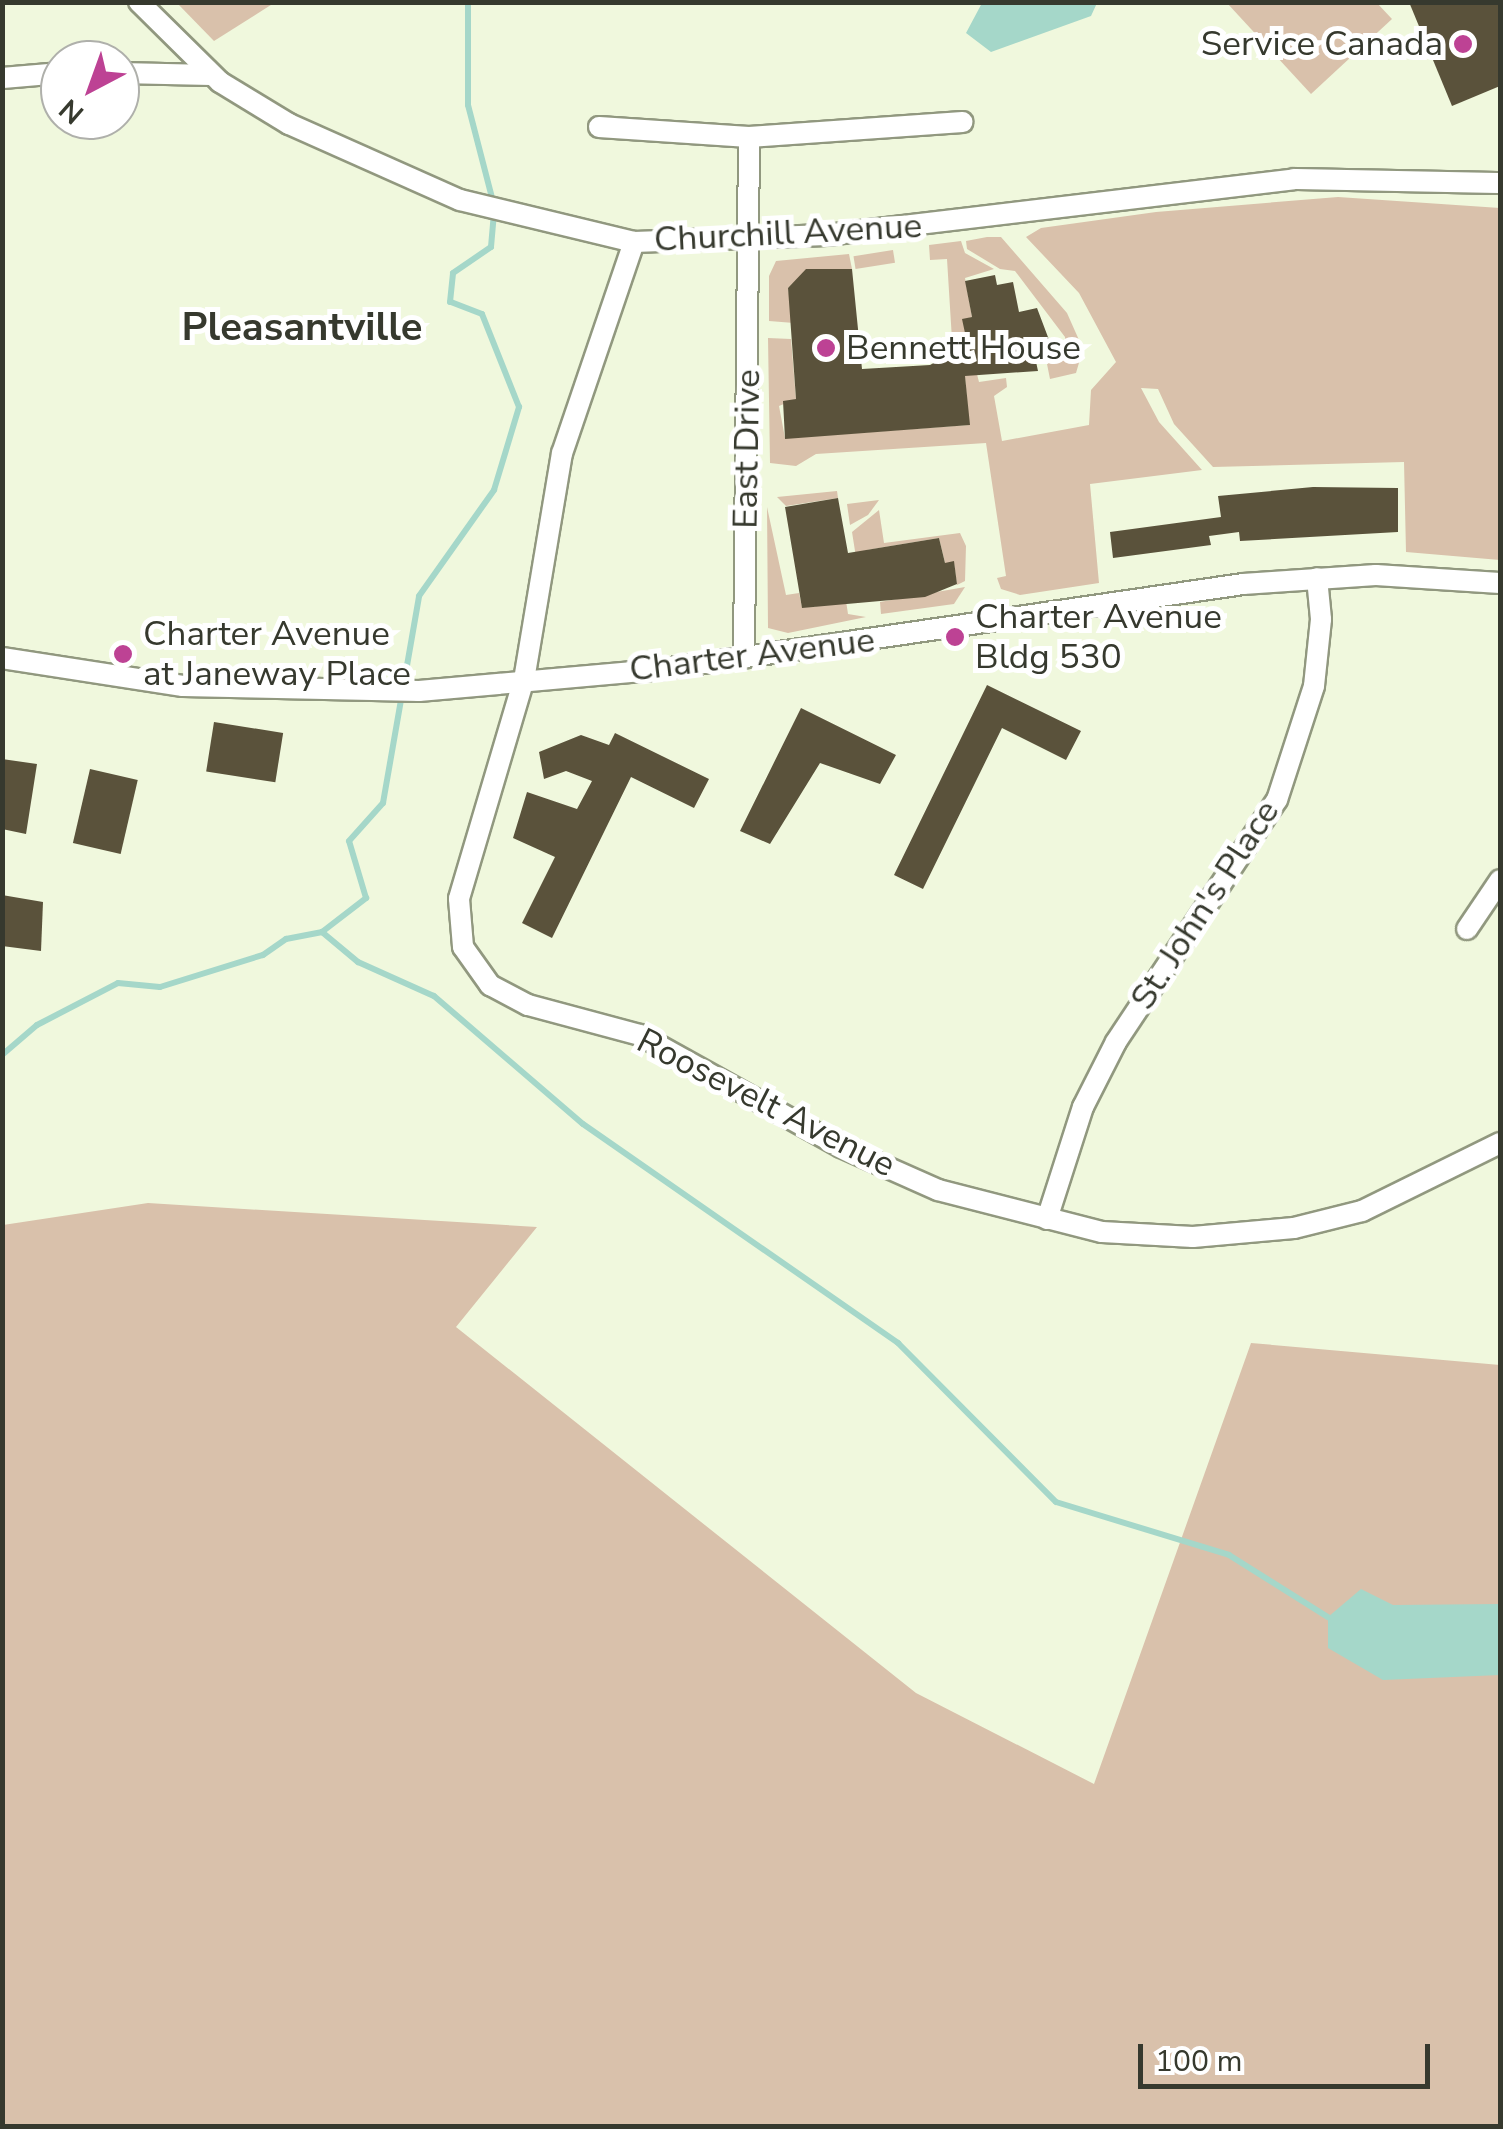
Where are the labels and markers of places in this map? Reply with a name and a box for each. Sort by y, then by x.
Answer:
place label: Service Canada [1201,23,1443,65]
marker: Service Canada [1452,33,1474,55]
place label: Bennett House [846,327,1081,369]
marker: Bennett House [815,337,837,359]
place label: Charter Avenue Bldg 530 [975,596,1222,678]
place label: Charter Avenue at Janeway Place [143,613,411,695]
marker: Charter Avenue Bldg 530 [944,626,966,648]
marker: Charter Avenue at Janeway Place [112,643,134,665]

